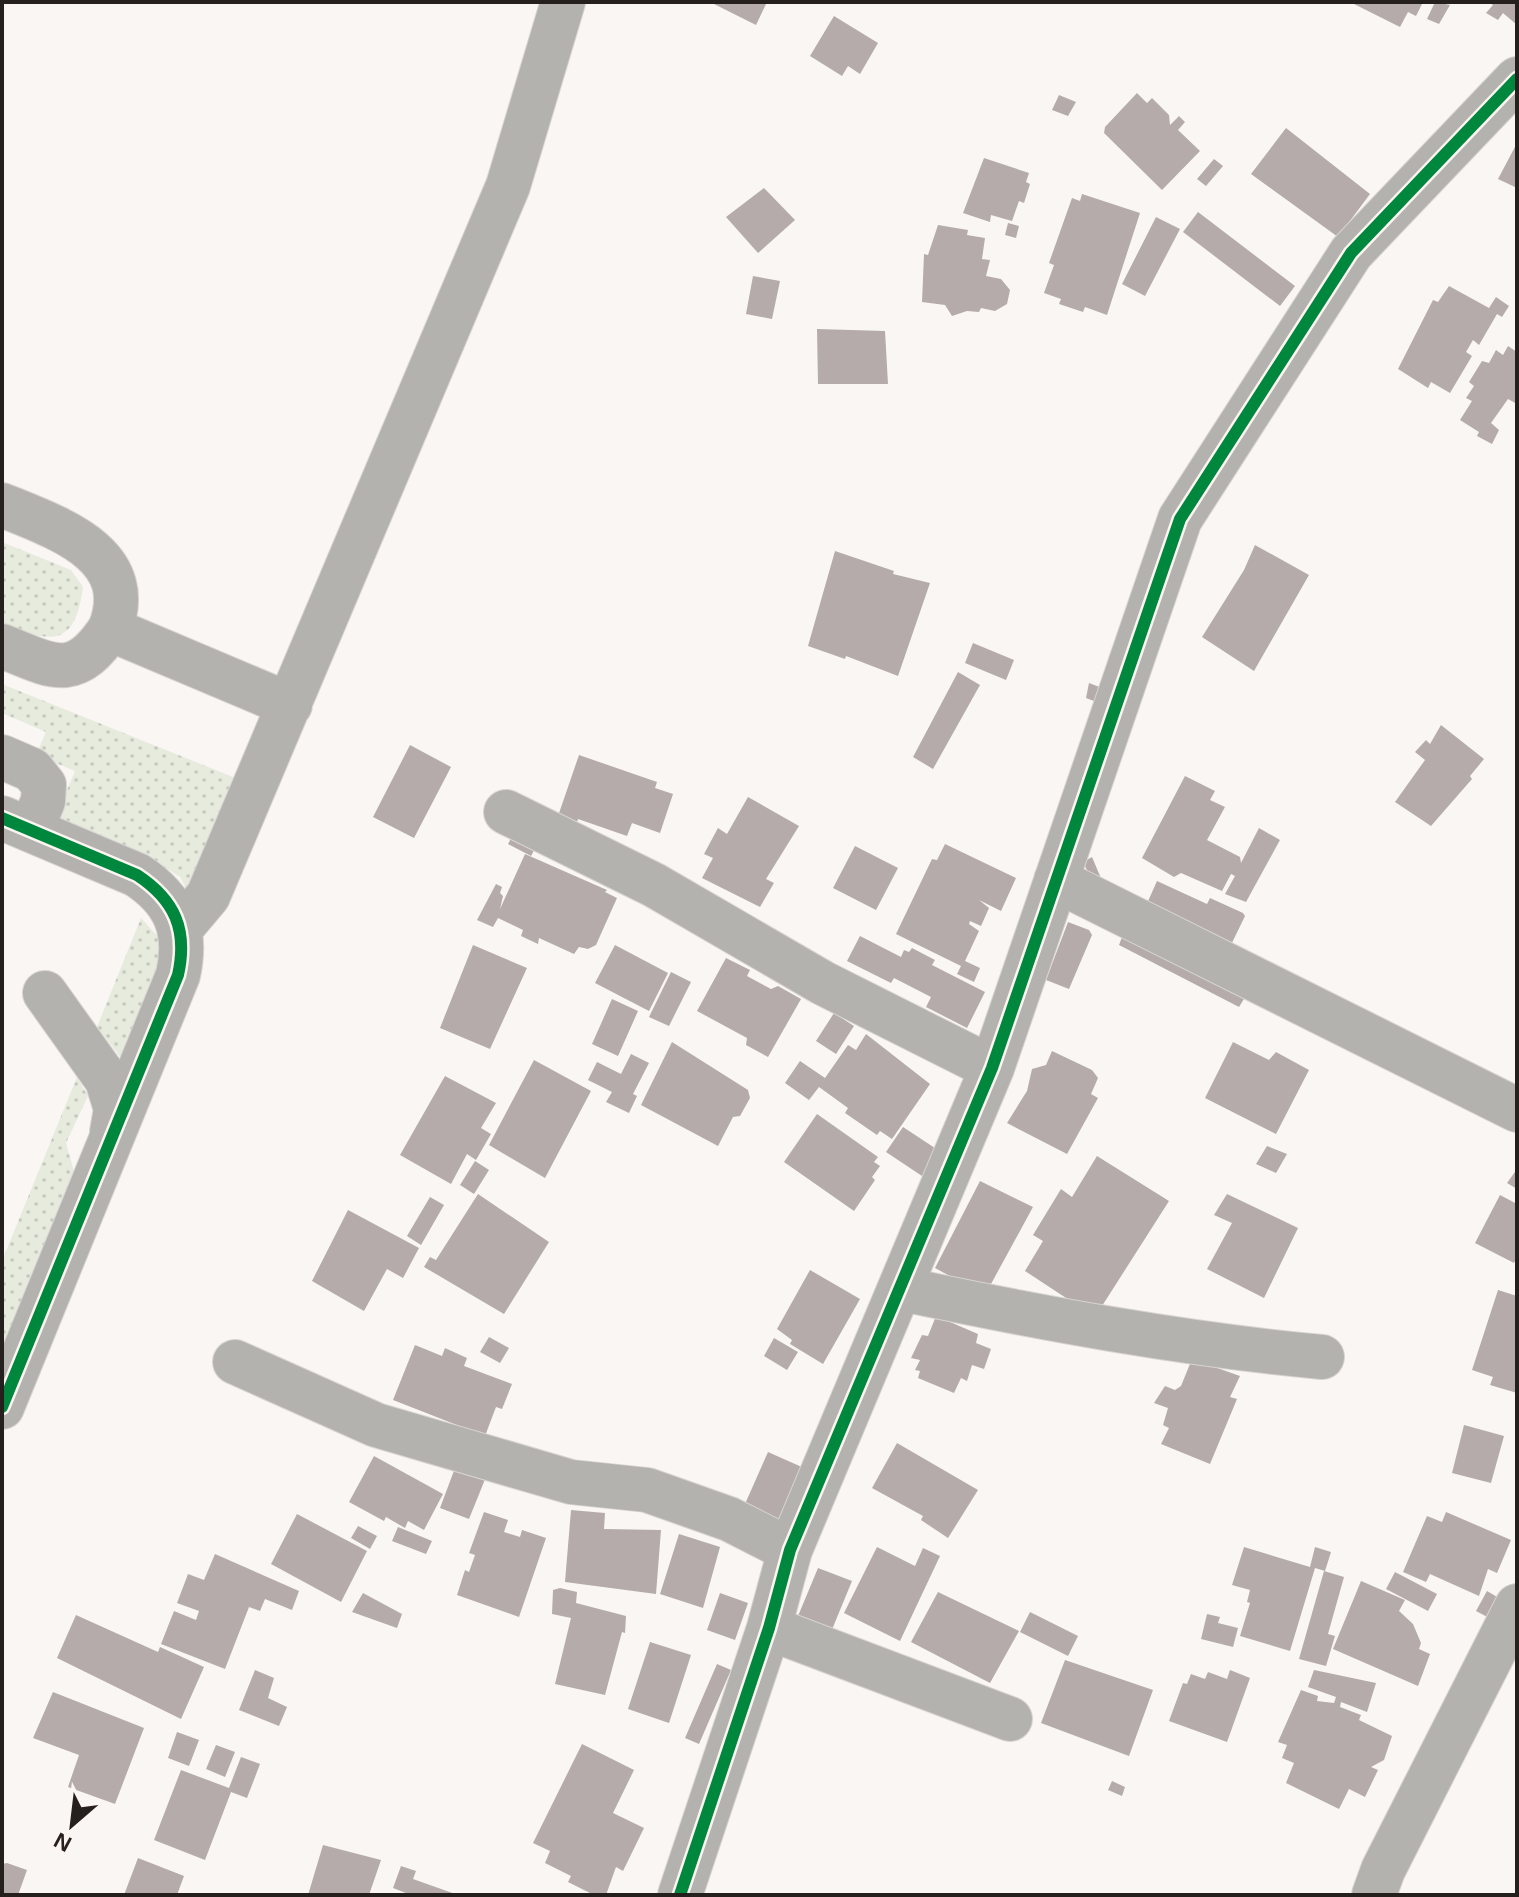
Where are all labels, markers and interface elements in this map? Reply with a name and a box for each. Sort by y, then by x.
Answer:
north arrow [32,1785,112,1865]
text: N [50,1827,76,1857]

